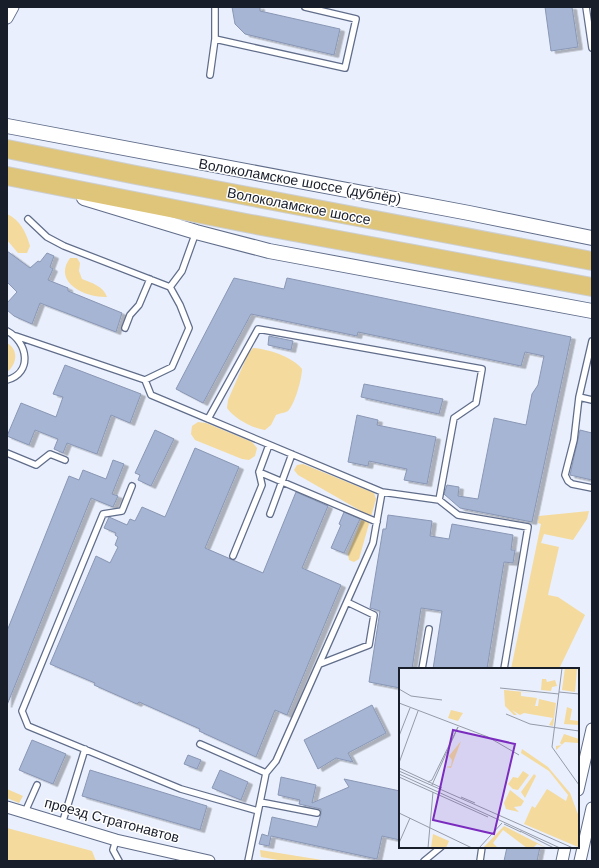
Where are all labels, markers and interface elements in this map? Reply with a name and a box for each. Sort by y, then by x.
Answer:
street label: Волоколамское шоссе (дублёр) [197,155,403,207]
street label: Волоколамское шоссе [226,184,372,228]
inset map [399,668,579,848]
street label: проезд Стратонавтов [43,794,181,846]

